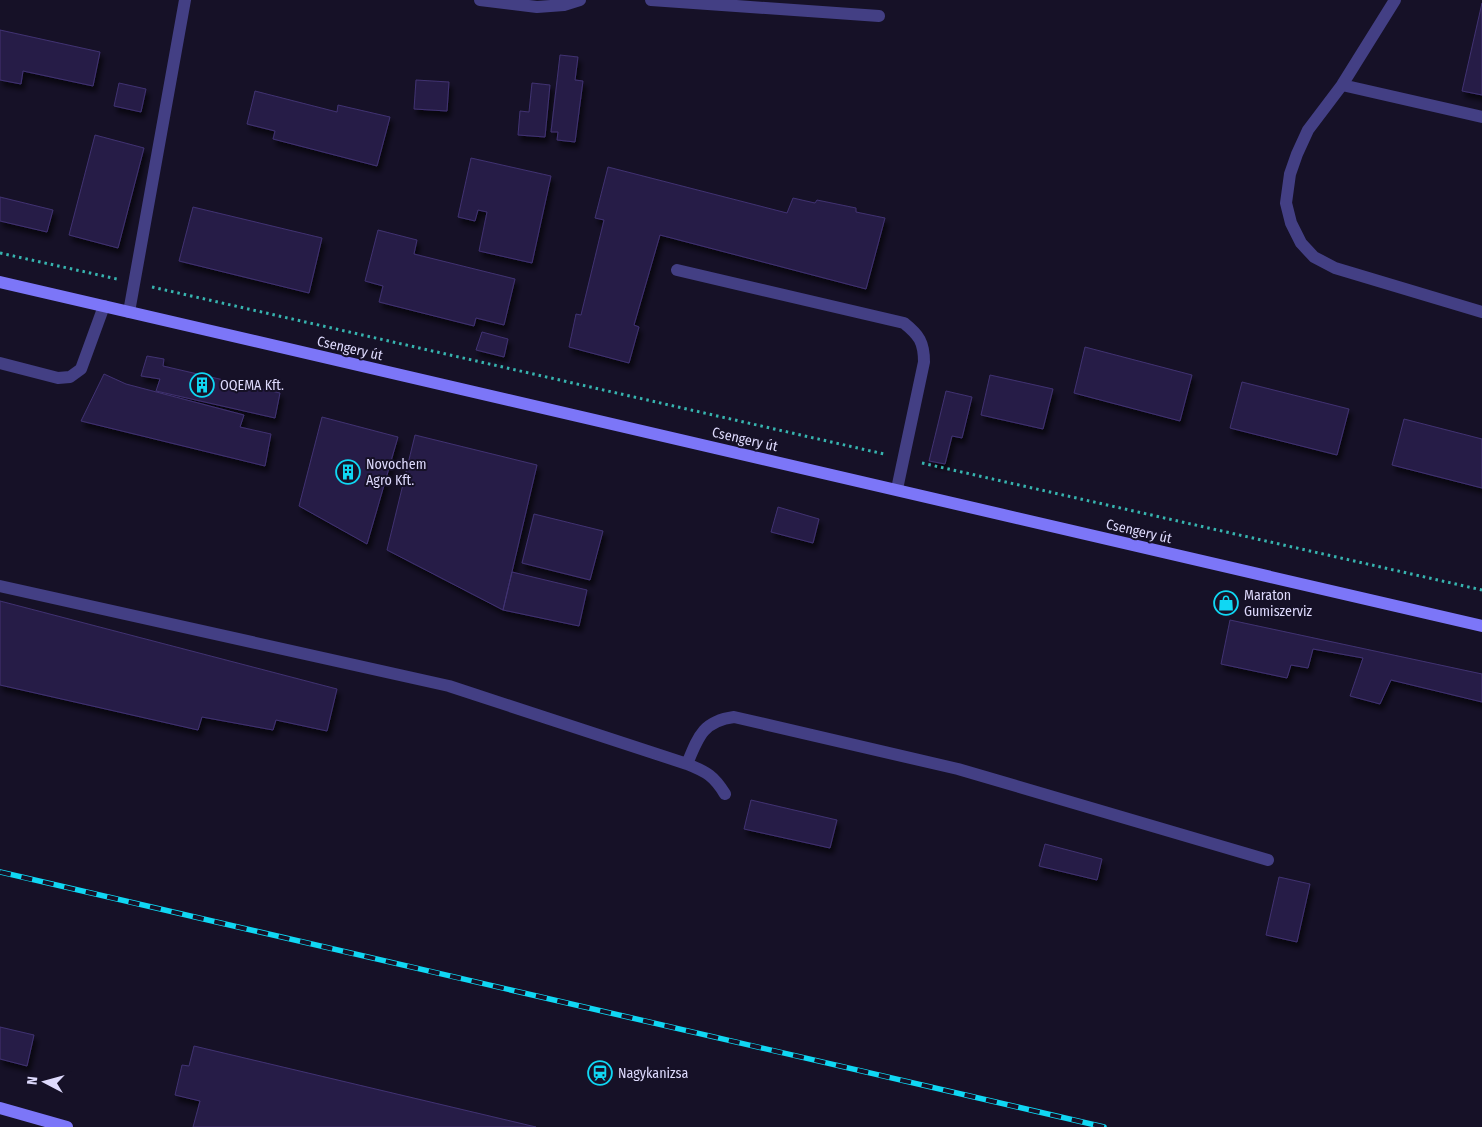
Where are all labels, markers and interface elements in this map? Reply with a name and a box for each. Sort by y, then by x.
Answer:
street label: Csengery út [315,333,385,364]
building icon: OQEMA Kft. [189,372,215,398]
place label: OQEMA Kft. [220,377,284,394]
street label: Csengery út [710,424,780,455]
place label: Novochem Agro Kft. [366,456,426,489]
building icon: Novochem Agro Kft. [335,459,361,485]
street label: Csengery út [1104,516,1174,547]
place label: Maraton Gumiszerviz [1244,587,1313,620]
shop icon: Maraton Gumiszerviz [1213,590,1239,616]
north arrow [20,1057,70,1107]
station icon: Nagykanizsa [587,1060,613,1086]
place label: Nagykanizsa [618,1065,688,1082]
text: N [24,1076,41,1086]

